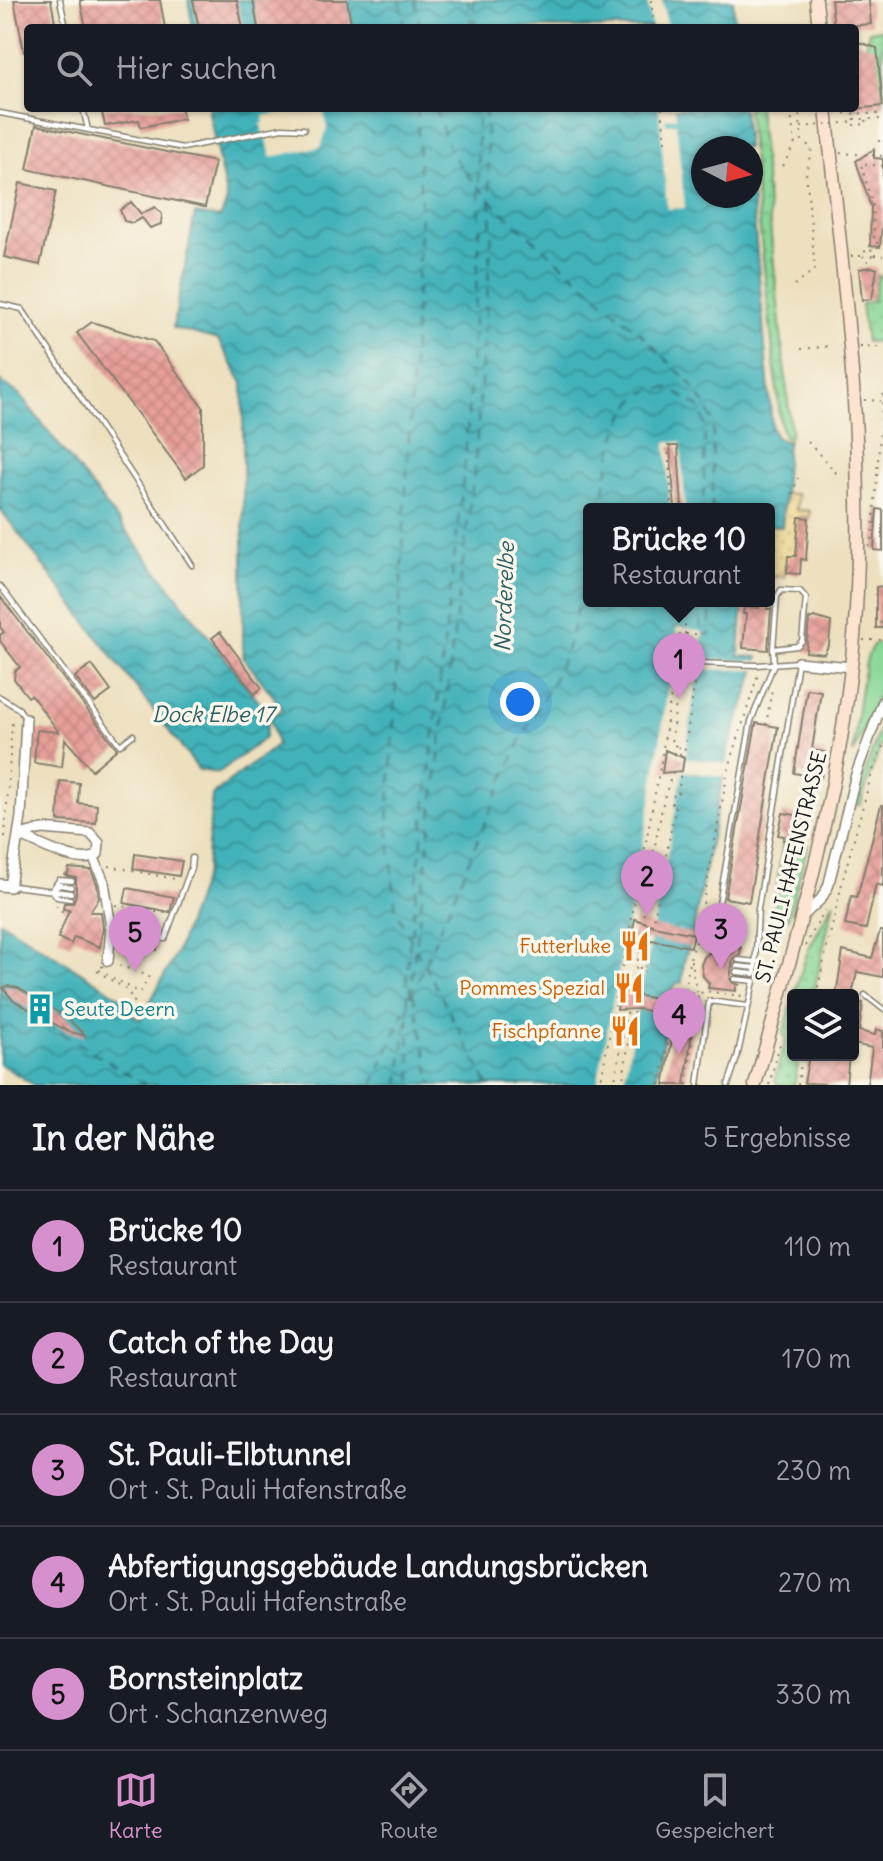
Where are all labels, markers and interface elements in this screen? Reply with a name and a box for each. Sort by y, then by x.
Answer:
search box [24,24,859,112]
icon: search [52,46,96,90]
text: Hier suchen [116,49,277,87]
north arrow [691,136,763,208]
popup [583,503,775,607]
text: Brücke 10 [612,520,746,558]
water label: Norderelbe [488,539,520,652]
text: Restaurant [612,558,741,591]
pin: 1 [653,633,705,699]
your location [500,682,540,722]
water label: Dock Elbe 17 [152,700,278,728]
street label: ST. PAULI HAFENSTRASSE [750,749,831,985]
pin: 2 [621,850,673,916]
pin: 3 [695,903,747,969]
pin: 5 [109,906,161,972]
restaurant icon: Futterluke [618,929,652,963]
place label: Futterluke [520,933,611,958]
restaurant icon: Pommes Spezial [612,971,646,1005]
place label: Pommes Spezial [459,975,605,1000]
pin: 4 [653,988,705,1054]
map controls [787,989,859,1061]
button: layers [787,989,859,1061]
building icon: Seute Deern [23,992,57,1026]
place label: Seute Deern [64,996,175,1021]
restaurant icon: Fischpfanne [608,1014,642,1048]
place label: Fischpfanne [491,1018,601,1043]
text: In der Nähe [32,1116,215,1159]
text: 5 Ergebnisse [703,1121,851,1154]
text: Brücke 10 [108,1211,243,1249]
text: 1 [53,1230,63,1263]
text: 110 m [784,1230,851,1263]
text: Restaurant [108,1249,237,1282]
text: Catch of the Day [108,1323,334,1361]
text: 2 [51,1342,65,1375]
text: 170 m [782,1342,851,1375]
text: Restaurant [108,1361,237,1394]
text: St. Pauli-Elbtunnel [108,1435,352,1473]
text: 3 [51,1454,65,1487]
text: 230 m [776,1454,851,1487]
text: Ort · St. Pauli Hafenstraße [108,1473,407,1506]
text: Abfertigungsgebäude Landungsbrücken [108,1547,648,1585]
text: 4 [50,1566,66,1599]
text: 270 m [778,1566,851,1599]
text: Ort · St. Pauli Hafenstraße [108,1585,407,1618]
text: Bornsteinplatz [108,1659,303,1697]
text: 5 [51,1678,65,1711]
text: 330 m [775,1678,851,1711]
text: Ort · Schanzenweg [108,1697,328,1730]
tab: Karte [109,1768,163,1844]
tab: Route [380,1768,438,1844]
tab: Gespeichert [655,1768,774,1844]

